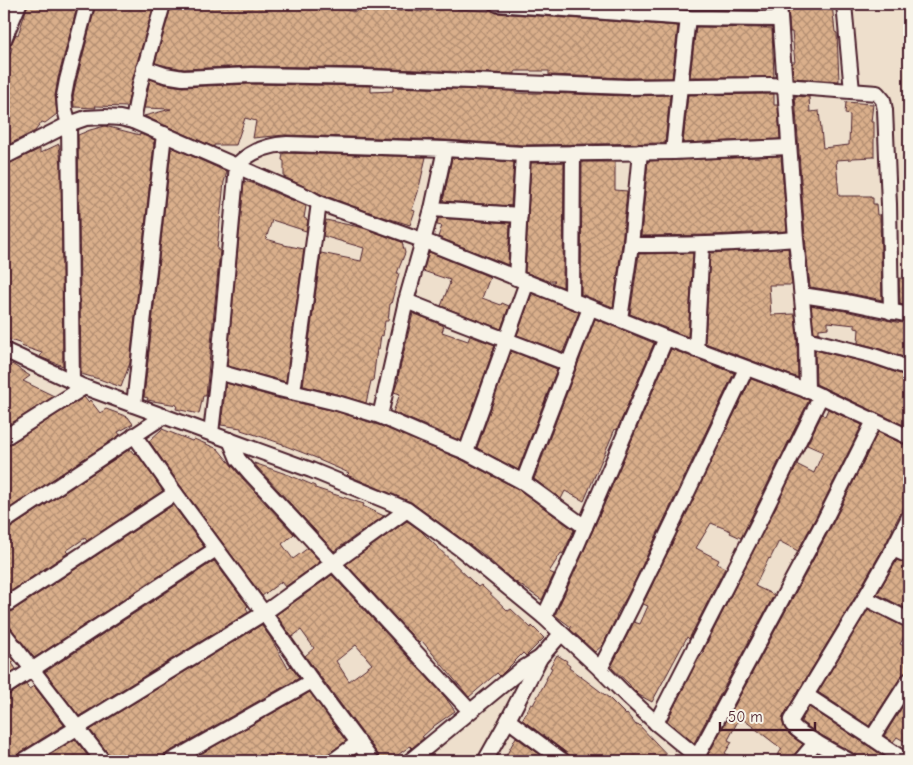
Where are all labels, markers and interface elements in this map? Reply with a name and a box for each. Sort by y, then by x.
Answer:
scale bar [720,700,816,732]
text: 50 m [728,708,763,726]

